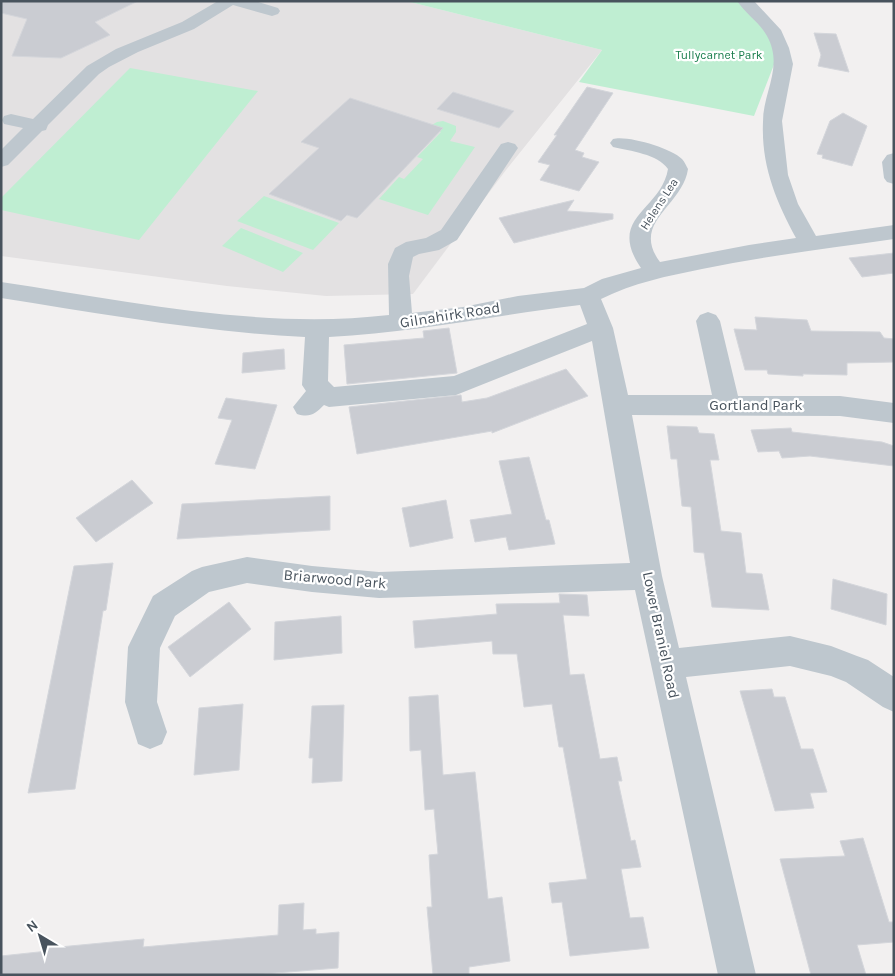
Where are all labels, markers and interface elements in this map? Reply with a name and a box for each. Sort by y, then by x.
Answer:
park label: Tullycarnet Park [675,48,763,62]
street label: Helens Lea [637,176,681,232]
street label: Gilnahirk Road [399,298,501,332]
street label: Gortland Park [709,396,803,414]
street label: Briarwood Park [283,566,387,592]
street label: Lower Braniel Road [639,570,683,700]
north arrow [15,911,65,961]
text: N [23,916,41,936]

